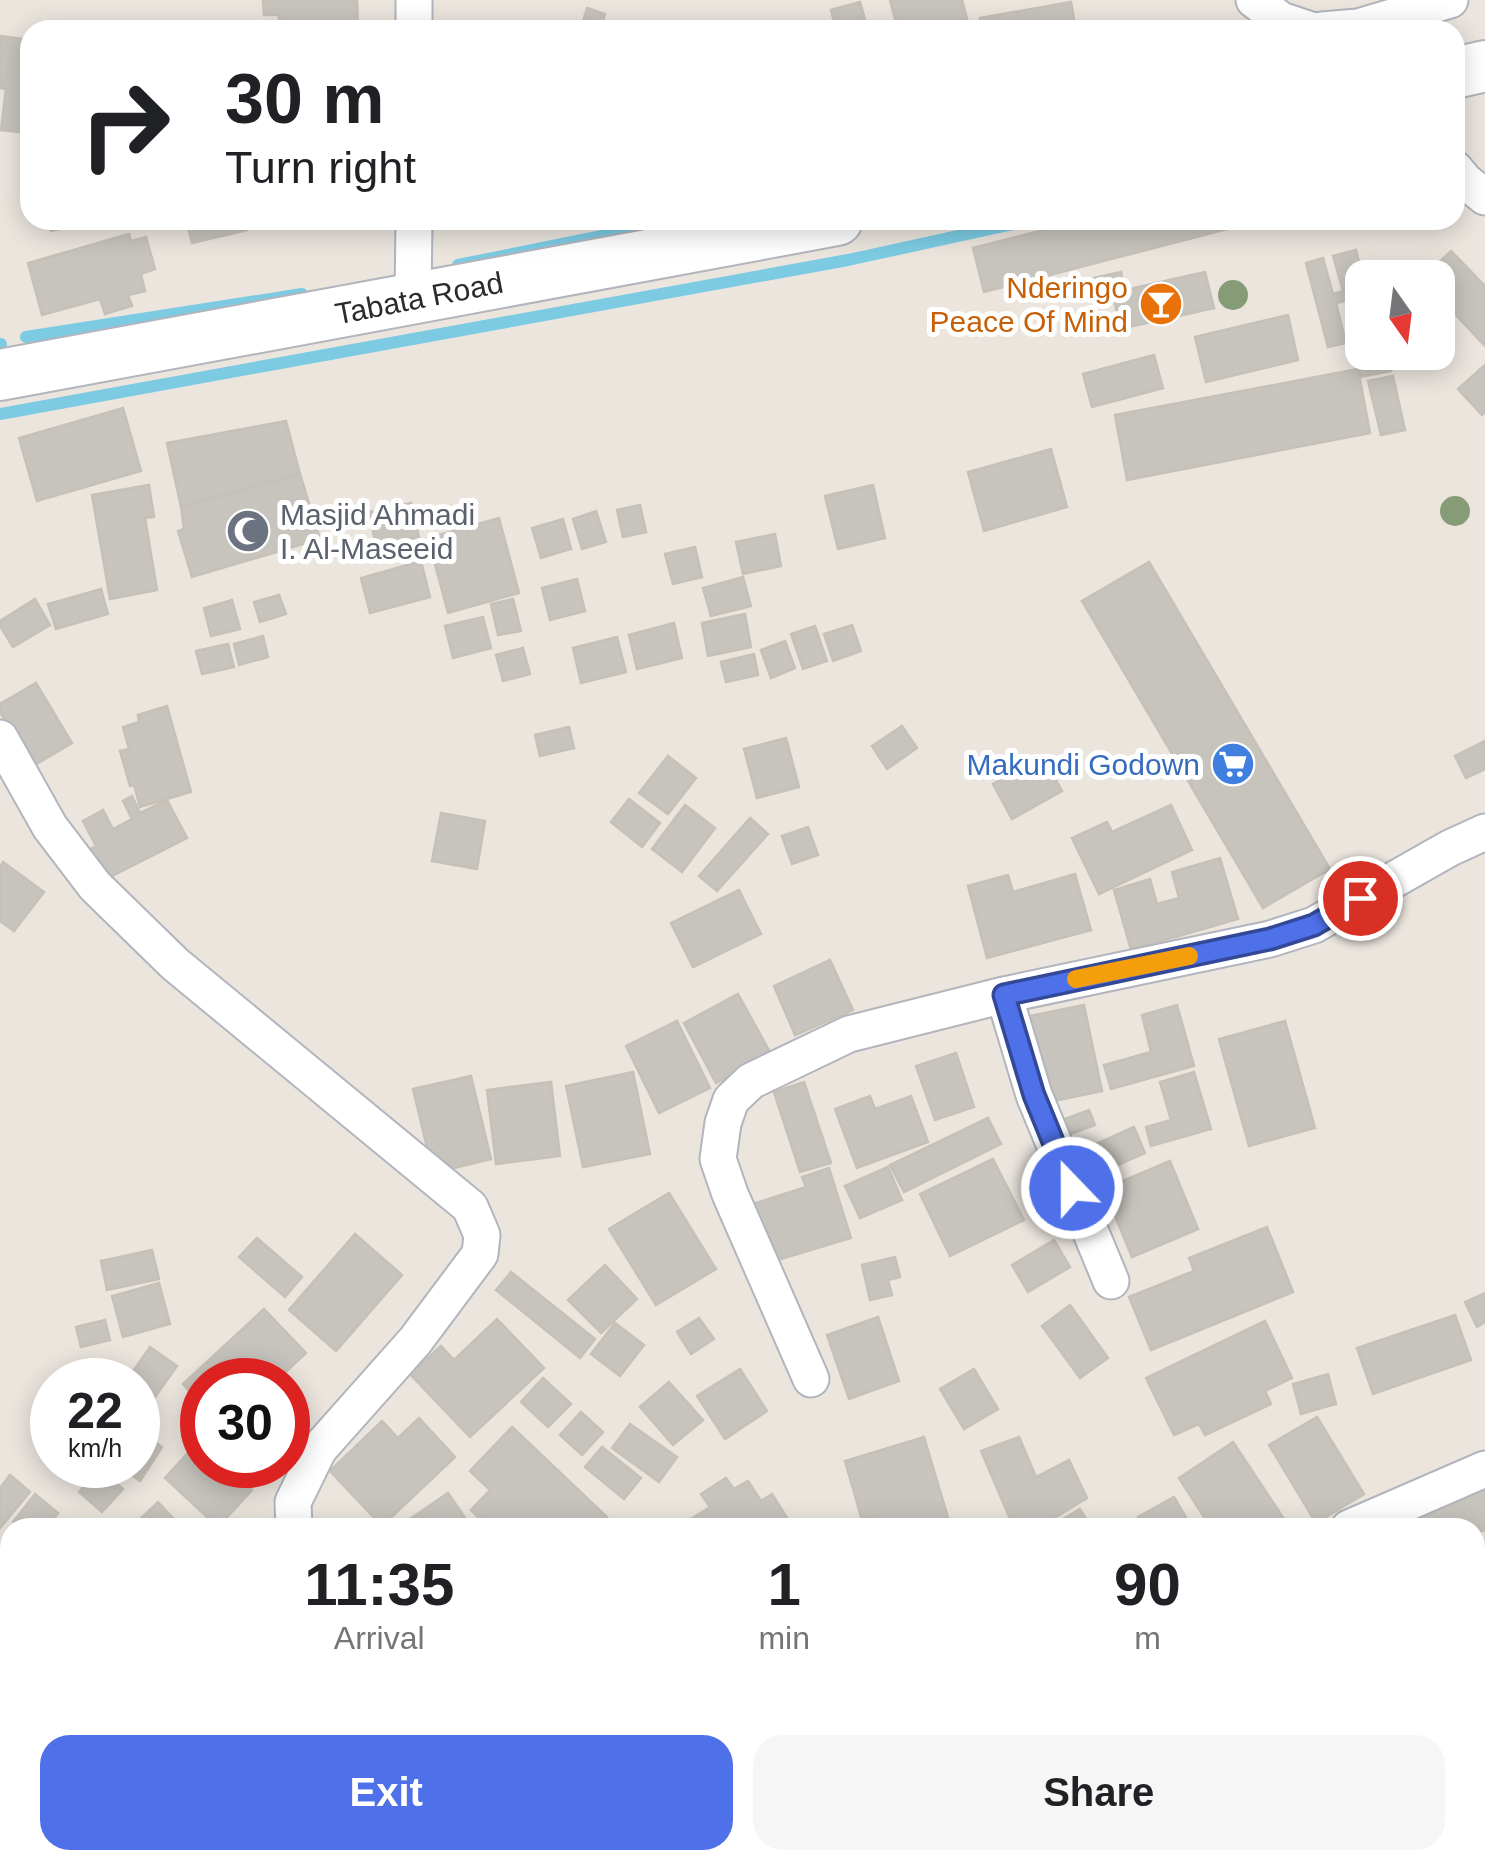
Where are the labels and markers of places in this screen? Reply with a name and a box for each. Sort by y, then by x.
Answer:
place label: Nderingo Peace Of Mind [930,271,1128,338]
bar icon: Nderingo Peace Of Mind [1138,281,1184,327]
place label: Masjid Ahmadi I. Al-Maseeid [280,498,475,565]
mosque icon: Masjid Ahmadi I. Al-Maseeid [225,508,271,554]
supermarket icon: Makundi Godown [1210,741,1256,787]
place label: Makundi Godown [967,748,1200,781]
pin [1318,856,1403,941]

